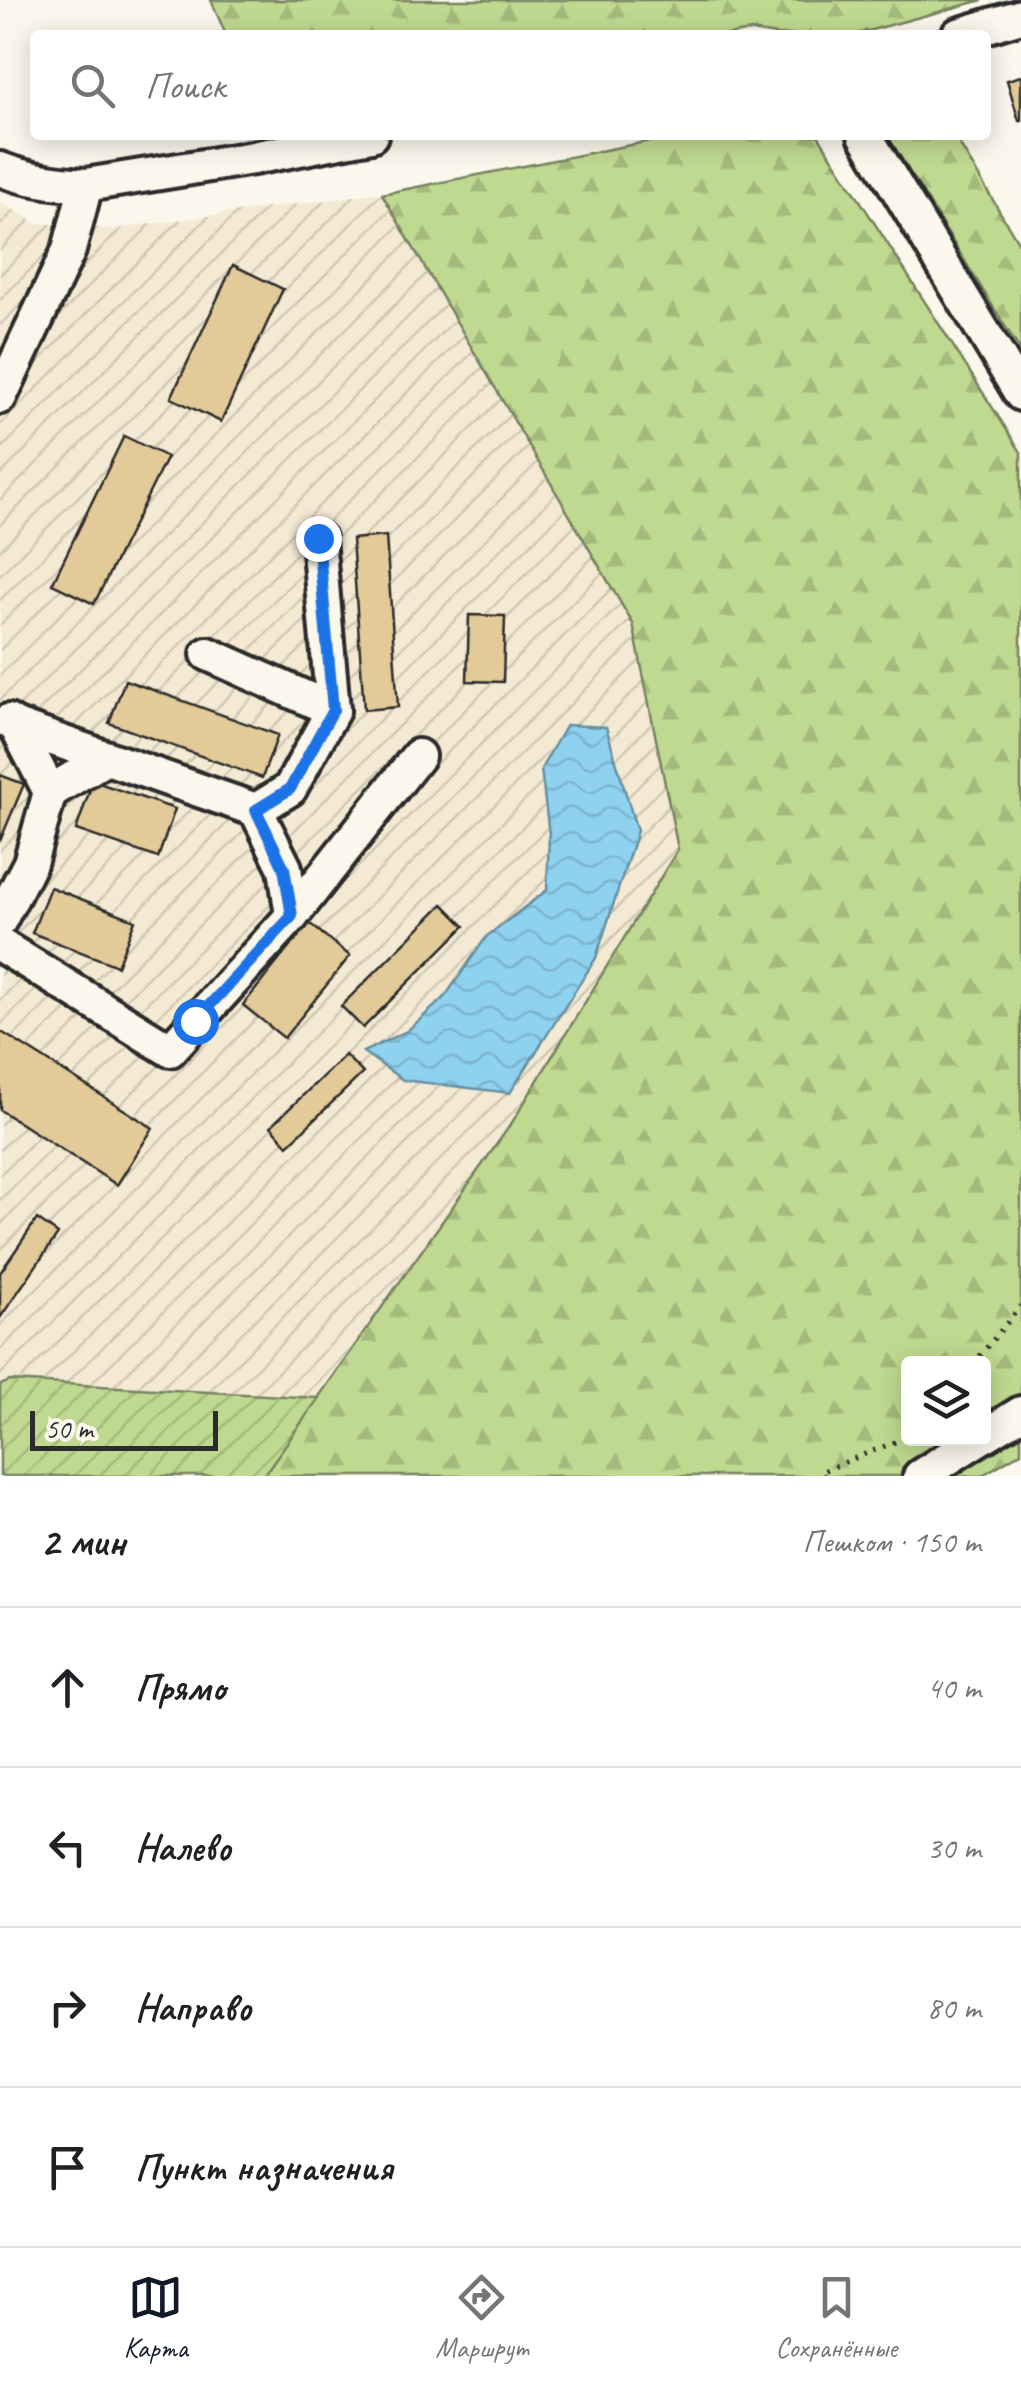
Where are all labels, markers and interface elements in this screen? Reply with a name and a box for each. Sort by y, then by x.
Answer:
search box [30,30,991,140]
icon: search [65,58,120,113]
text: Поиск [145,62,225,109]
route end [296,516,342,562]
route start [173,999,219,1045]
map controls [901,1356,991,1446]
button: layers [901,1356,991,1446]
scale bar [30,1406,218,1450]
text: 50 m [45,1411,93,1446]
text: 2 мин [40,1515,125,1568]
text: Пешком · 150 m [802,1521,981,1562]
icon: ahead [40,1660,95,1715]
text: Прямо [135,1664,225,1711]
text: 40 m [927,1667,981,1708]
icon: left [40,1820,95,1875]
text: Налево [135,1824,231,1871]
text: 30 m [927,1827,981,1868]
icon: right [40,1980,95,2035]
text: Направо [135,1984,251,2031]
text: 80 m [927,1987,981,2028]
icon: arrive [40,2140,95,2195]
text: Пункт назначения [135,2144,392,2191]
tab: Карта [124,2270,188,2365]
tab: Маршрут [436,2270,528,2365]
tab: Сохранённые [776,2270,897,2365]

